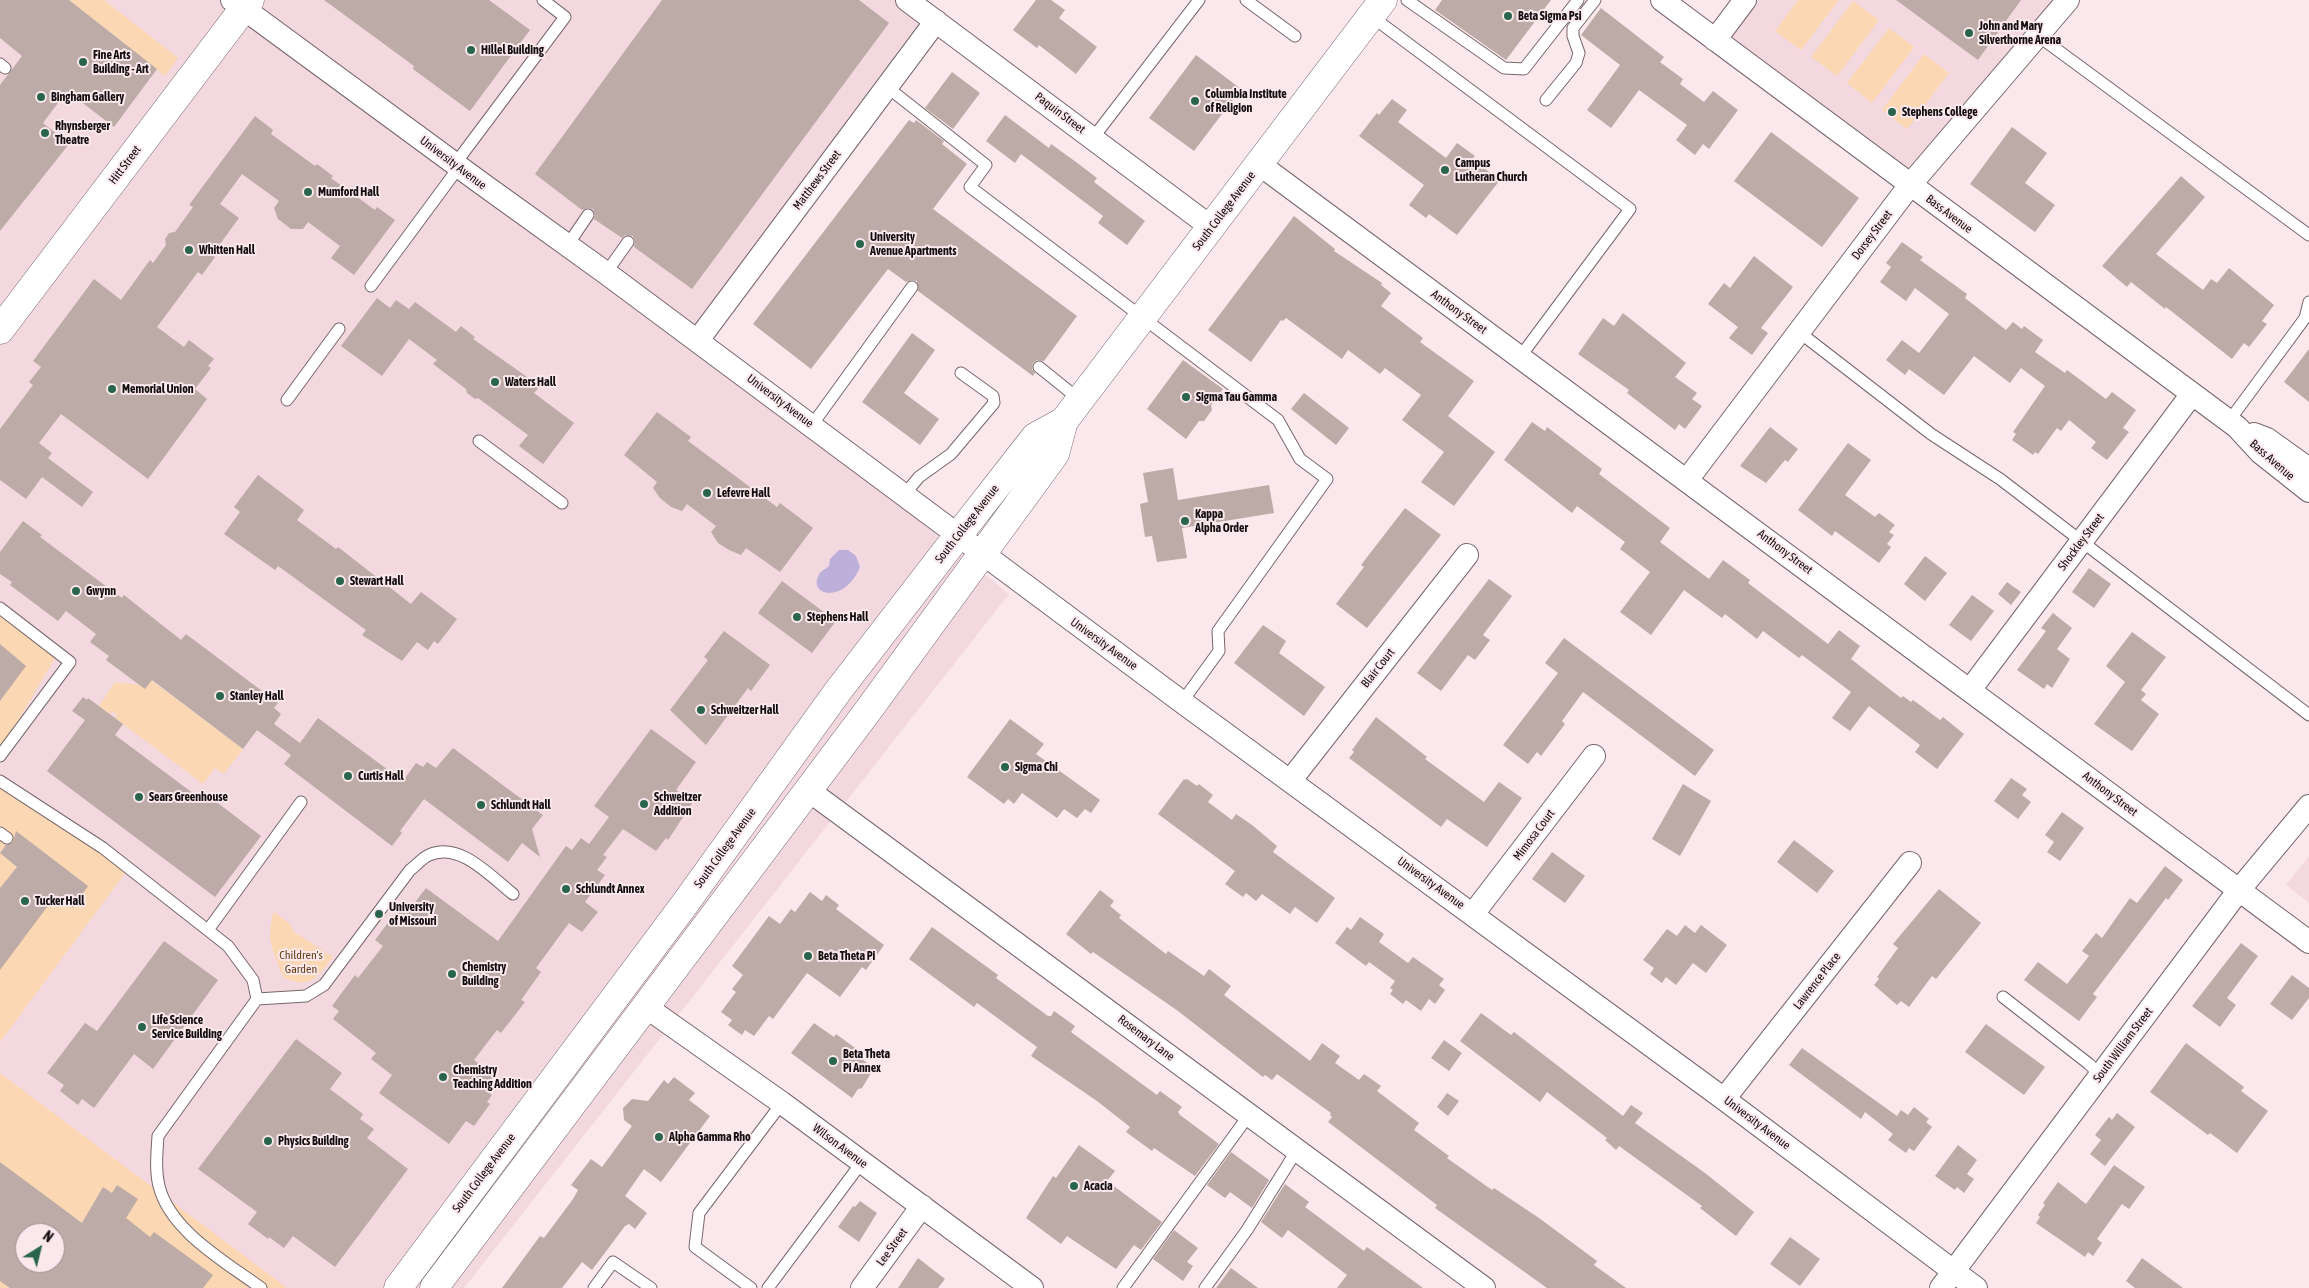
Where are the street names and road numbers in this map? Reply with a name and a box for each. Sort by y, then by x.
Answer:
street label: Paquin Street [1032,89,1088,137]
street label: University Avenue [417,133,489,193]
street label: Hitt Street [106,143,144,187]
street label: Matthews Street [790,147,844,213]
street label: South College Avenue [1190,169,1258,253]
street label: Bass Avenue [1923,192,1975,236]
street label: Dorsey Street [1849,207,1895,263]
street label: Anthony Street [1428,287,1490,337]
street label: University Avenue [744,371,816,431]
street label: Bass Avenue [2247,437,2297,483]
street label: South College Avenue [932,482,1002,566]
street label: Shockley Street [2055,511,2107,573]
street label: Anthony Street [1755,527,1815,577]
street label: University Avenue [1068,615,1140,673]
street label: Blair Court [1358,645,1398,691]
street label: Anthony Street [2080,769,2140,819]
street label: South College Avenue [691,805,759,891]
street label: Mimosa Court [1510,807,1558,863]
street label: University Avenue [1395,854,1467,912]
street label: Lawrence Place [1790,950,1844,1012]
street label: South William Street [2090,1005,2156,1085]
street label: Rosemary Lane [1115,1012,1177,1064]
street label: University Avenue [1721,1093,1793,1153]
street label: Wilson Avenue [810,1121,870,1171]
street label: South College Avenue [450,1131,518,1215]
street label: Lee Street [873,1225,911,1269]

